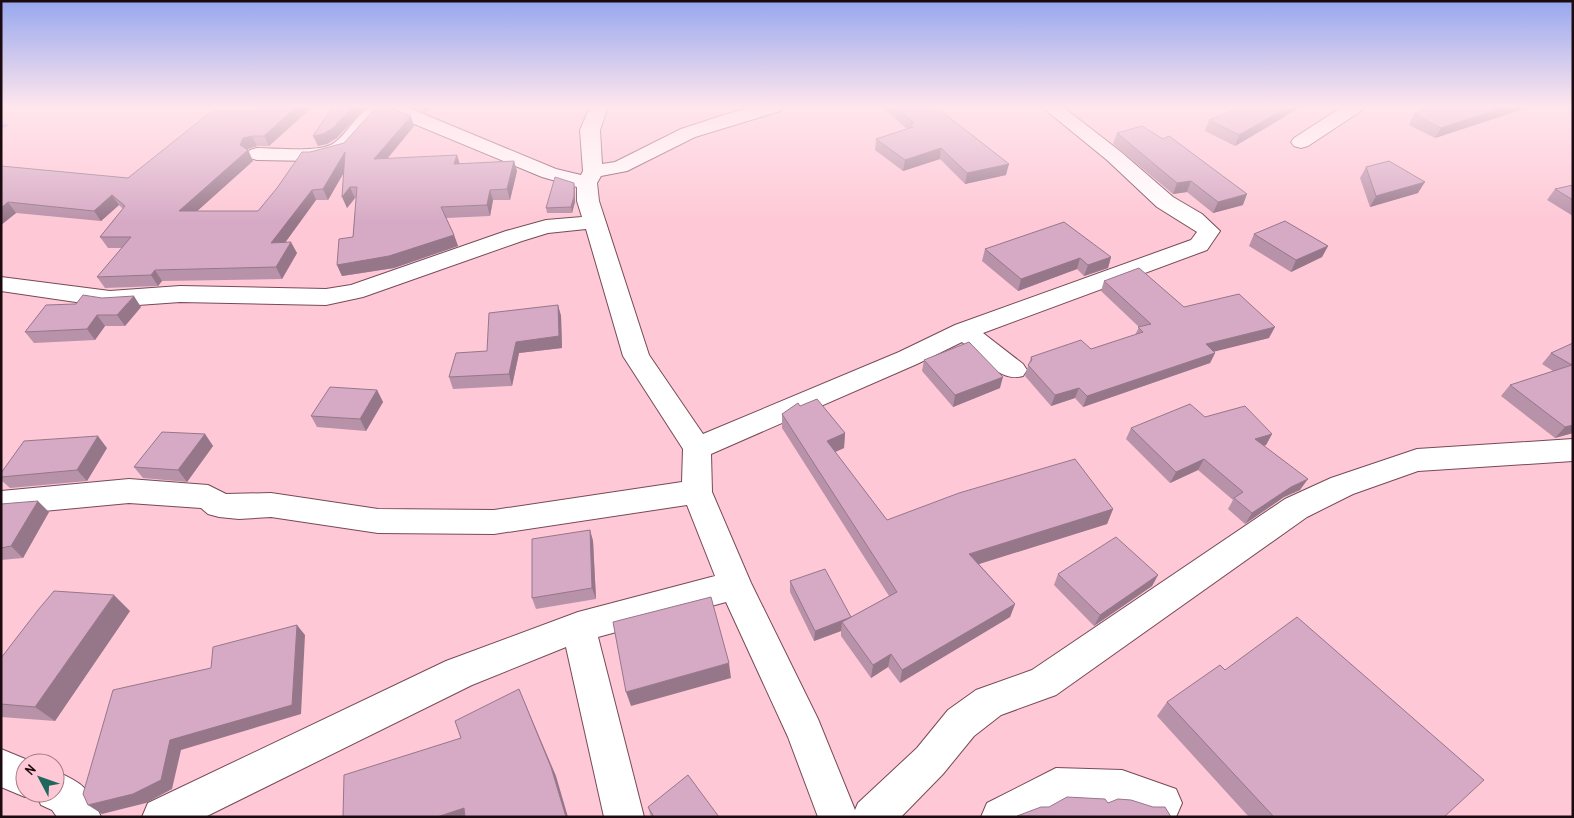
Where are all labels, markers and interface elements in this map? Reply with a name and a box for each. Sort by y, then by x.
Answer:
north arrow [15,753,65,803]
text: N [21,760,40,779]

